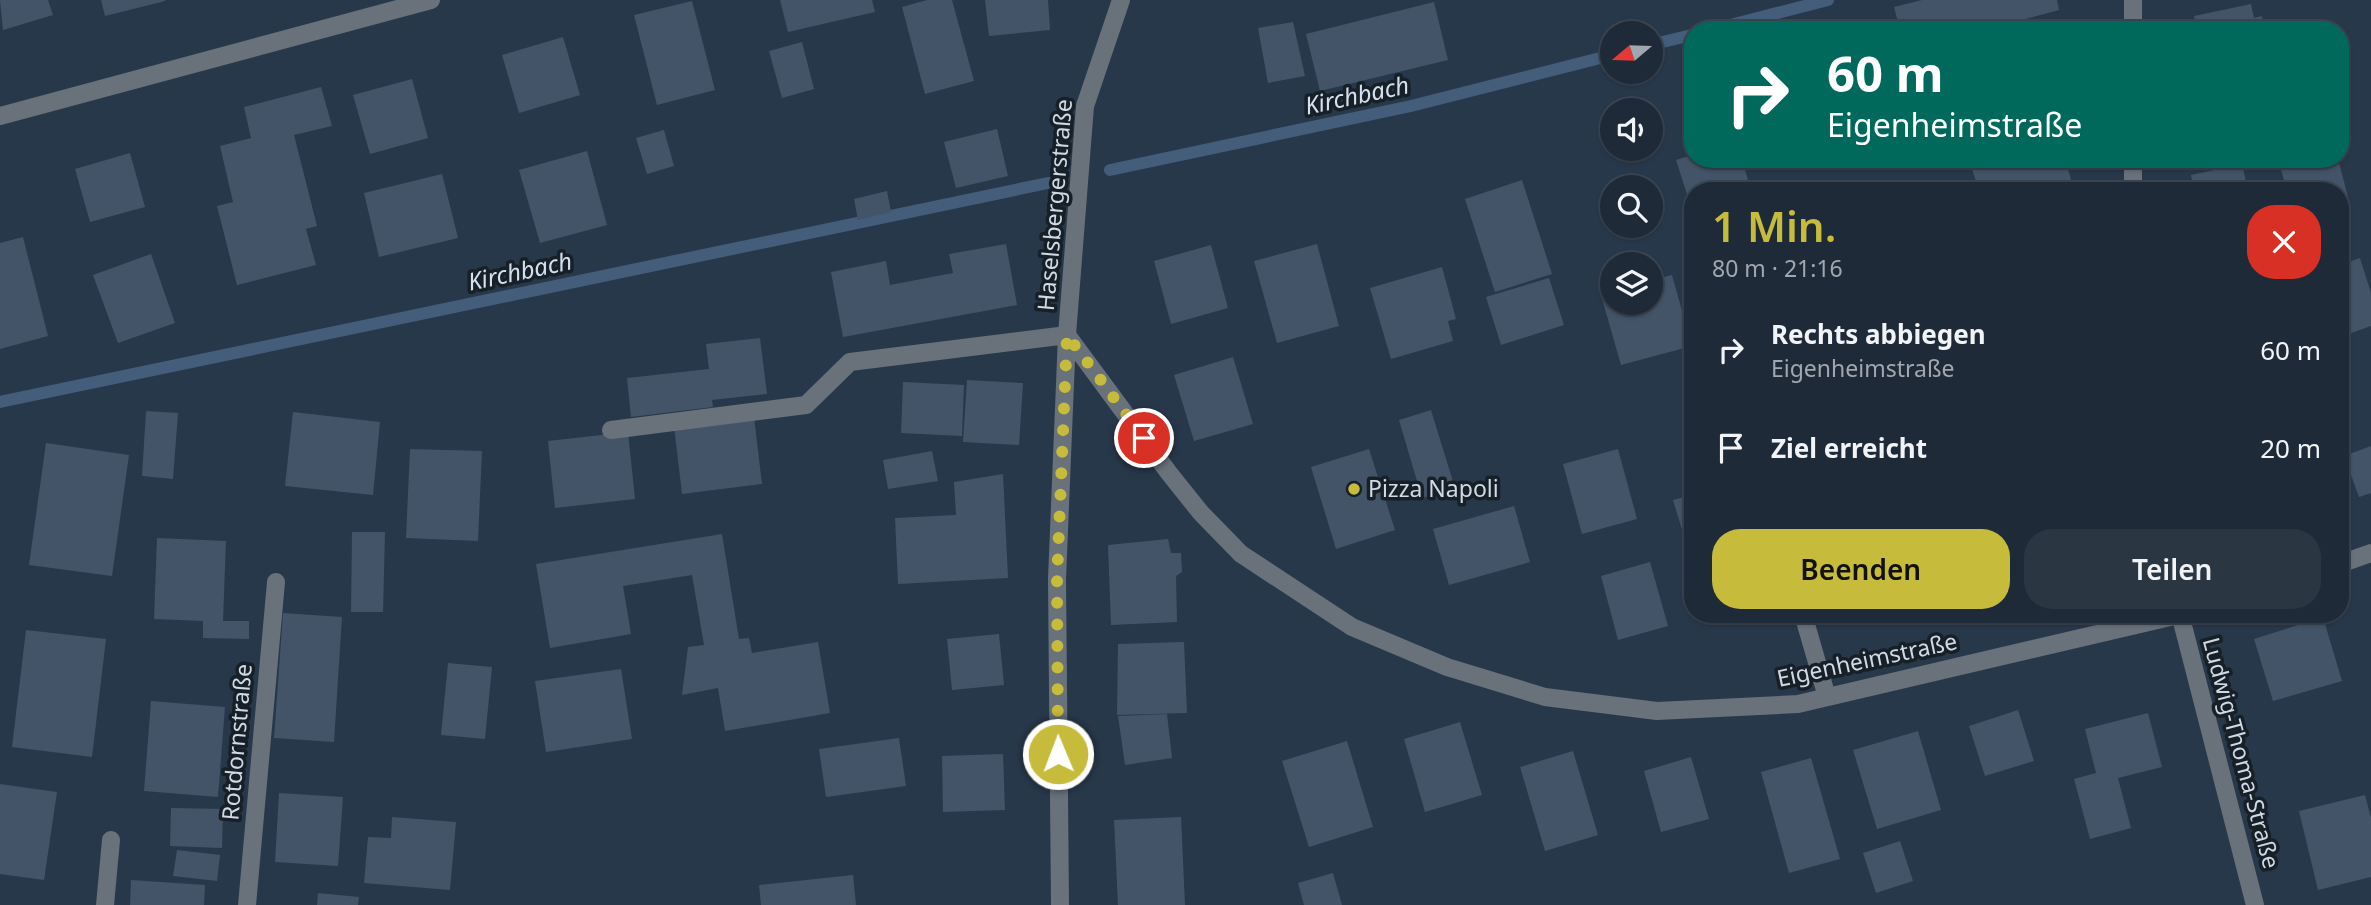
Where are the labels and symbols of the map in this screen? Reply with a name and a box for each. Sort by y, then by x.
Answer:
north arrow [1600,21,1662,84]
water label: Kirchbach [1301,67,1412,122]
street label: Haselsbergerstraße [1029,98,1079,312]
water label: Kirchbach [464,243,575,298]
pin [1114,408,1174,468]
place label: Pizza Napoli [1368,472,1499,504]
marker: Pizza Napoli [1346,481,1362,497]
street label: Eigenheimstraße [1774,624,1960,694]
street label: Ludwig-Thoma-Straße [2196,634,2288,872]
street label: Rotdornstraße [213,662,259,822]
position arrow [1021,717,1095,791]

